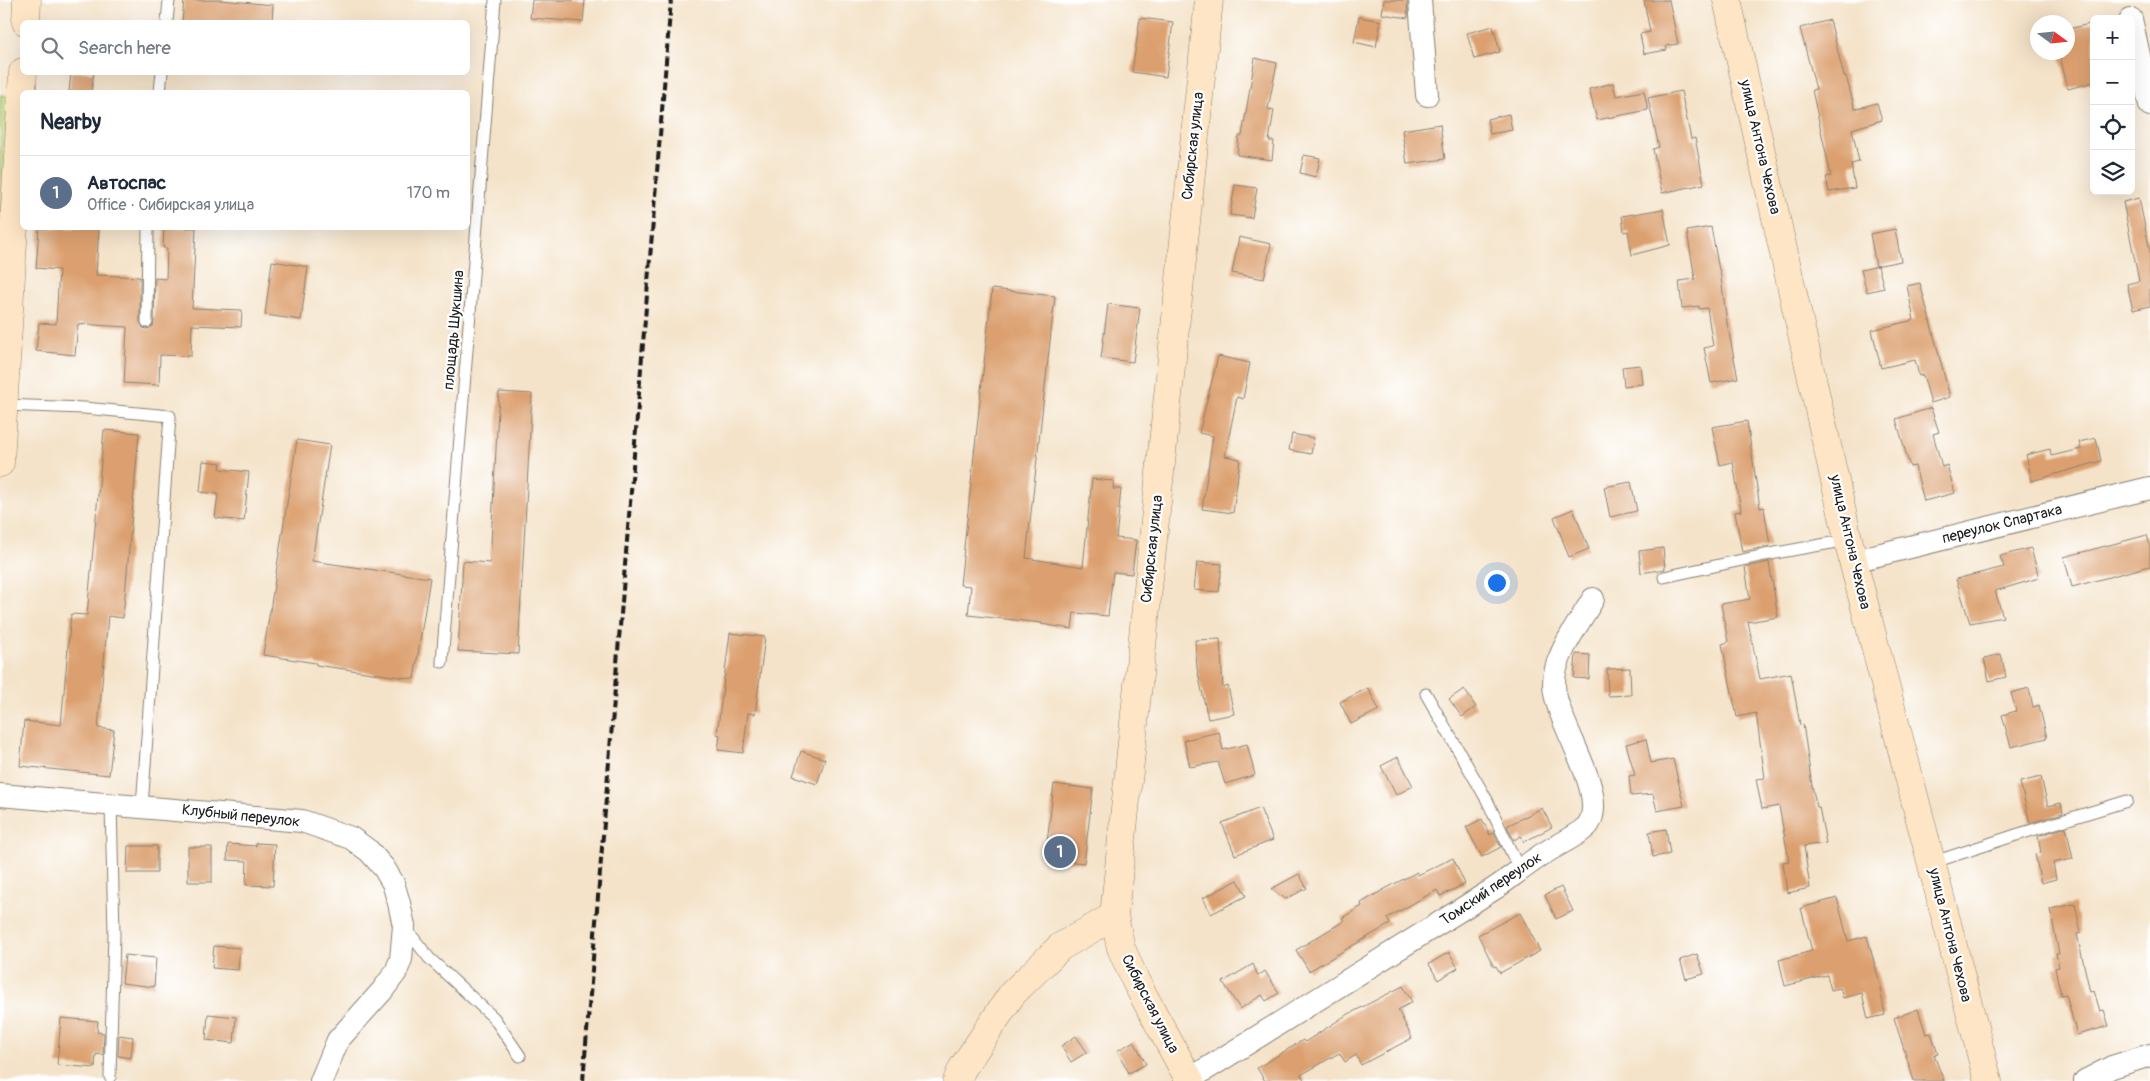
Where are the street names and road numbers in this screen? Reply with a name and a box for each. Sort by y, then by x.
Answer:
street label: улица Антона Чехова [1735,77,1785,216]
street label: Сибирская улица [1178,91,1208,201]
street label: площадь Шукшина [439,269,469,391]
street label: улица Антона Чехова [1825,472,1875,611]
street label: Сибирская улица [1137,494,1167,604]
street label: переулок Спартака [1940,500,2064,548]
street label: Клубный переулок [181,800,301,832]
street label: Томский переулок [1437,848,1546,930]
street label: улица Антона Чехова [1924,865,1976,1004]
street label: Сибирская улица [1117,951,1183,1057]

